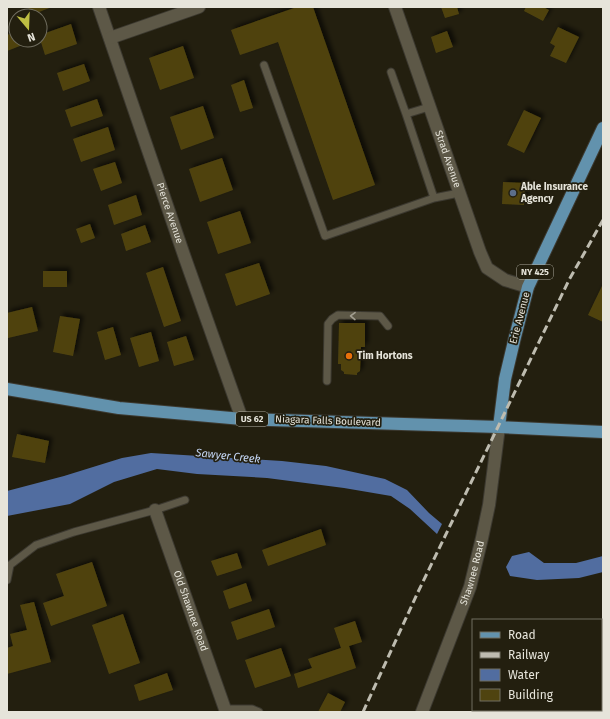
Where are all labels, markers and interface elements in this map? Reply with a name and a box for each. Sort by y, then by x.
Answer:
north arrow [8,8,48,48]
text: N [26,30,37,44]
street label: Strad Avenue [432,129,463,189]
street label: Pierce Avenue [154,181,186,245]
place label: Able Insurance Agency [520,181,588,205]
marker: Able Insurance Agency [508,188,518,198]
road number: NY 425 [517,265,553,279]
street label: Erie Avenue [507,291,533,345]
one-way arrow [350,312,356,320]
place label: Tim Hortons [357,350,413,362]
marker: Tim Hortons [344,351,354,361]
road number: US 62 [236,412,268,426]
street label: Niagara Falls Boulevard [275,413,381,429]
water label: Sawyer Creek [194,446,261,466]
street label: Shawnee Road [458,540,487,607]
street label: Old Shawnee Road [171,569,210,653]
legend [472,619,602,711]
text: Road [508,628,536,642]
text: Railway [508,648,549,662]
text: Water [508,668,540,682]
text: Building [508,688,554,702]

